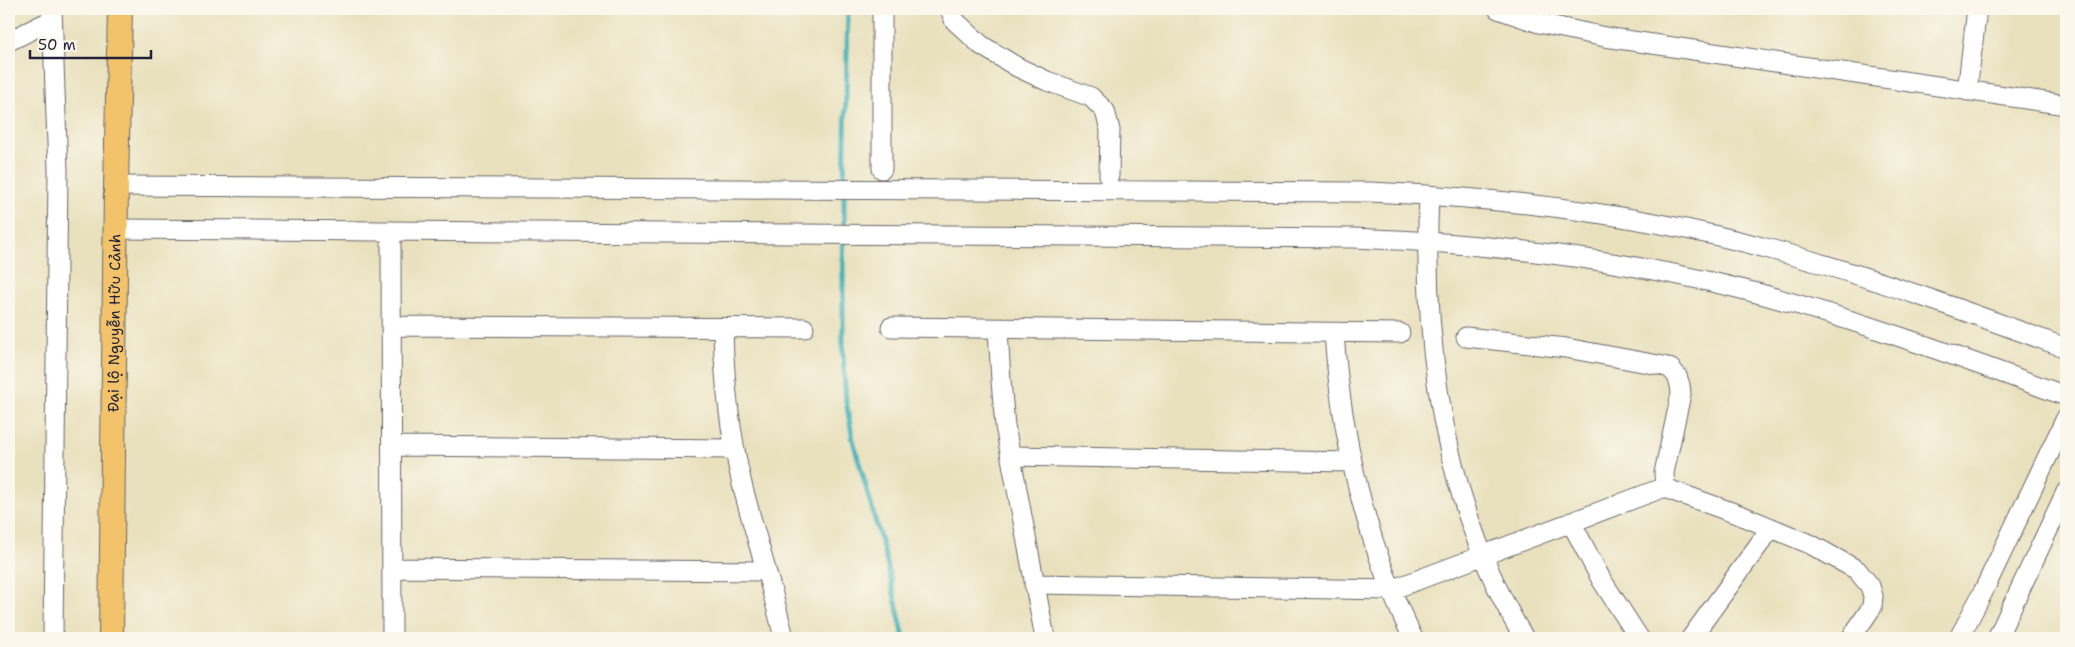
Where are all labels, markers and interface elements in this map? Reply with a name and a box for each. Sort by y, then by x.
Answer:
scale bar [30,28,151,60]
text: 50 m [38,35,76,55]
street label: Đại lộ Nguyễn Hữu Cảnh [103,234,125,412]

